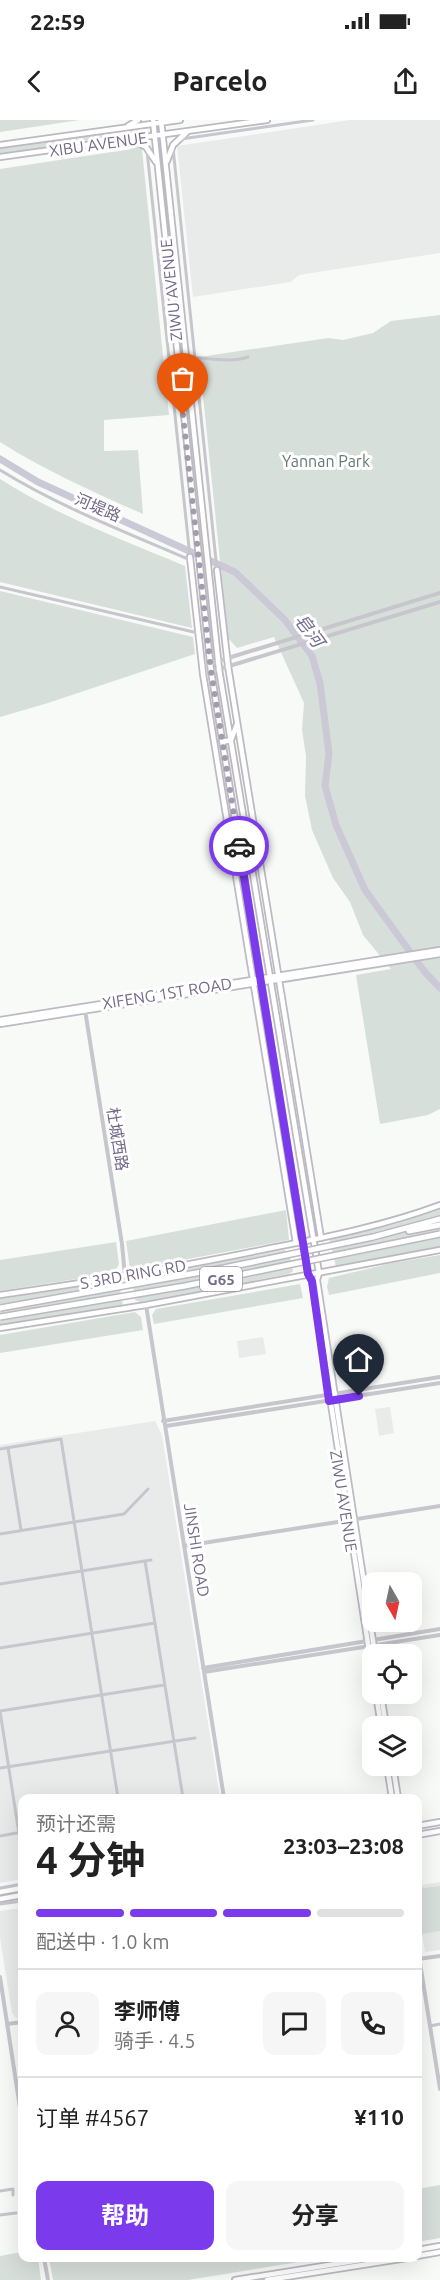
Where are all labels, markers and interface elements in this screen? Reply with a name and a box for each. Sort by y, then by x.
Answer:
text: 22:59 [30,9,85,34]
icon: back [18,65,51,98]
icon: share [389,65,422,98]
text: Parcelo [173,66,267,96]
street label: XIBU AVENUE [48,128,148,160]
street label: ZIWU AVENUE [157,238,185,342]
pin [157,353,208,415]
icon: bag [166,362,199,395]
park label: Yannan Park [282,452,370,470]
street label: 河堤路 [72,489,124,525]
water label: 皂河 [291,610,330,653]
courier [209,816,269,876]
icon: car [223,830,256,863]
street label: XIFENG 1ST ROAD [101,974,233,1012]
street label: 杜城西路 [104,1106,132,1172]
street label: S 3RD RING RD [79,1256,187,1292]
road number: G65 [200,1267,242,1291]
pin [333,1334,384,1396]
icon: home [342,1343,375,1376]
street label: ZIWU AVENUE [327,1449,361,1553]
street label: JINSHI ROAD [181,1502,213,1598]
north arrow [362,1572,422,1632]
map controls [362,1572,422,1776]
button: locate [362,1644,422,1704]
button: layers [362,1716,422,1776]
text: 预计还需 [36,1812,116,1835]
text: 23:03–23:08 [283,1833,404,1858]
text: 4 分钟 [36,1838,145,1881]
text: 配送中 · 1.0 km [36,1930,170,1953]
button: person [36,1992,99,2055]
button: chat [263,1992,326,2055]
button: phone [341,1992,404,2055]
text: 李师傅 [114,1998,180,2023]
text: 骑手 · 4.5 [114,2029,196,2052]
text: ¥110 [354,2104,404,2129]
text: 订单 #4567 [36,2105,149,2130]
button: 帮助 [36,2181,214,2250]
button: 分享 [226,2181,404,2250]

